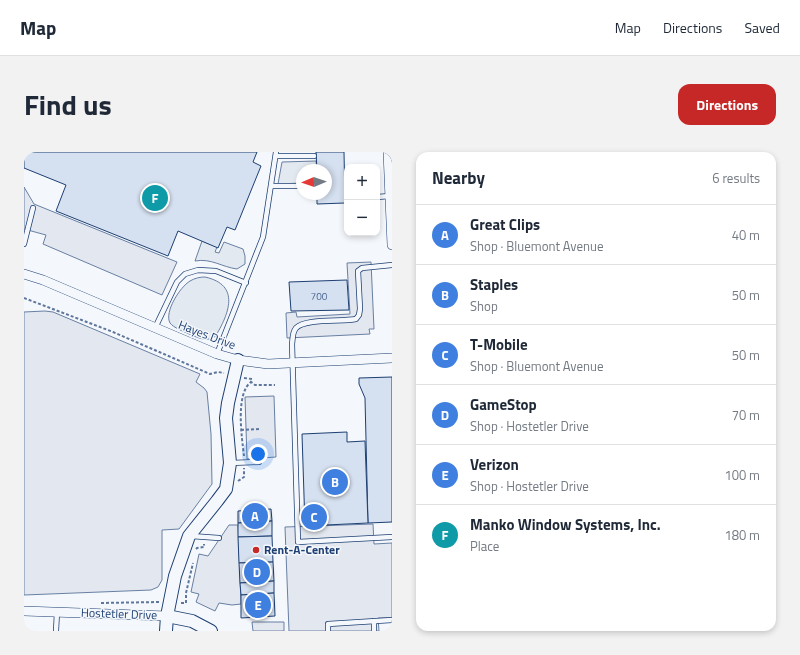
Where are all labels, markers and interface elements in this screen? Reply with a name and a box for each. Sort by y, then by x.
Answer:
text: Map [20,13,56,42]
text: Map [615,17,641,38]
text: Directions [663,17,722,38]
text: Saved [744,17,780,38]
text: Find us [24,83,112,126]
button: Directions [678,84,776,125]
north arrow [296,164,332,200]
map controls [344,164,380,236]
button: + [344,164,380,200]
text: Nearby [432,165,485,191]
text: 6 results [712,168,760,188]
pin: F [142,183,168,213]
button: − [344,200,380,236]
text: Great Clips [470,213,540,236]
text: A [441,225,449,245]
text: 40 m [732,225,760,245]
text: Shop · Bluemont Avenue [470,236,604,256]
text: Staples [470,273,518,296]
text: B [441,285,449,305]
text: 50 m [732,285,760,305]
house number: 700 [311,289,328,304]
text: Shop [470,296,498,316]
street label: Hayes Drive [176,315,239,354]
text: T-Mobile [470,333,528,356]
text: C [441,345,449,365]
text: 50 m [732,345,760,365]
text: Shop · Bluemont Avenue [470,356,604,376]
text: GameStop [470,393,537,416]
text: D [441,405,449,425]
text: 70 m [732,405,760,425]
text: Shop · Hostetler Drive [470,416,589,436]
your location [248,444,268,464]
text: Verizon [470,453,519,476]
text: E [441,465,449,485]
text: 100 m [724,465,760,485]
pin: B [322,467,348,497]
text: Shop · Hostetler Drive [470,476,589,496]
pin: A [242,501,268,531]
pin: C [301,502,327,532]
text: Manko Window Systems, Inc. [470,513,661,536]
text: F [442,525,448,545]
text: 180 m [724,525,760,545]
text: Place [470,536,499,556]
place label: Rent-A-Center [264,540,340,559]
marker: Rent-A-Center [251,545,261,555]
pin: D [244,557,270,587]
pin: E [245,590,271,620]
street label: Hostetler Drive [81,603,157,624]

